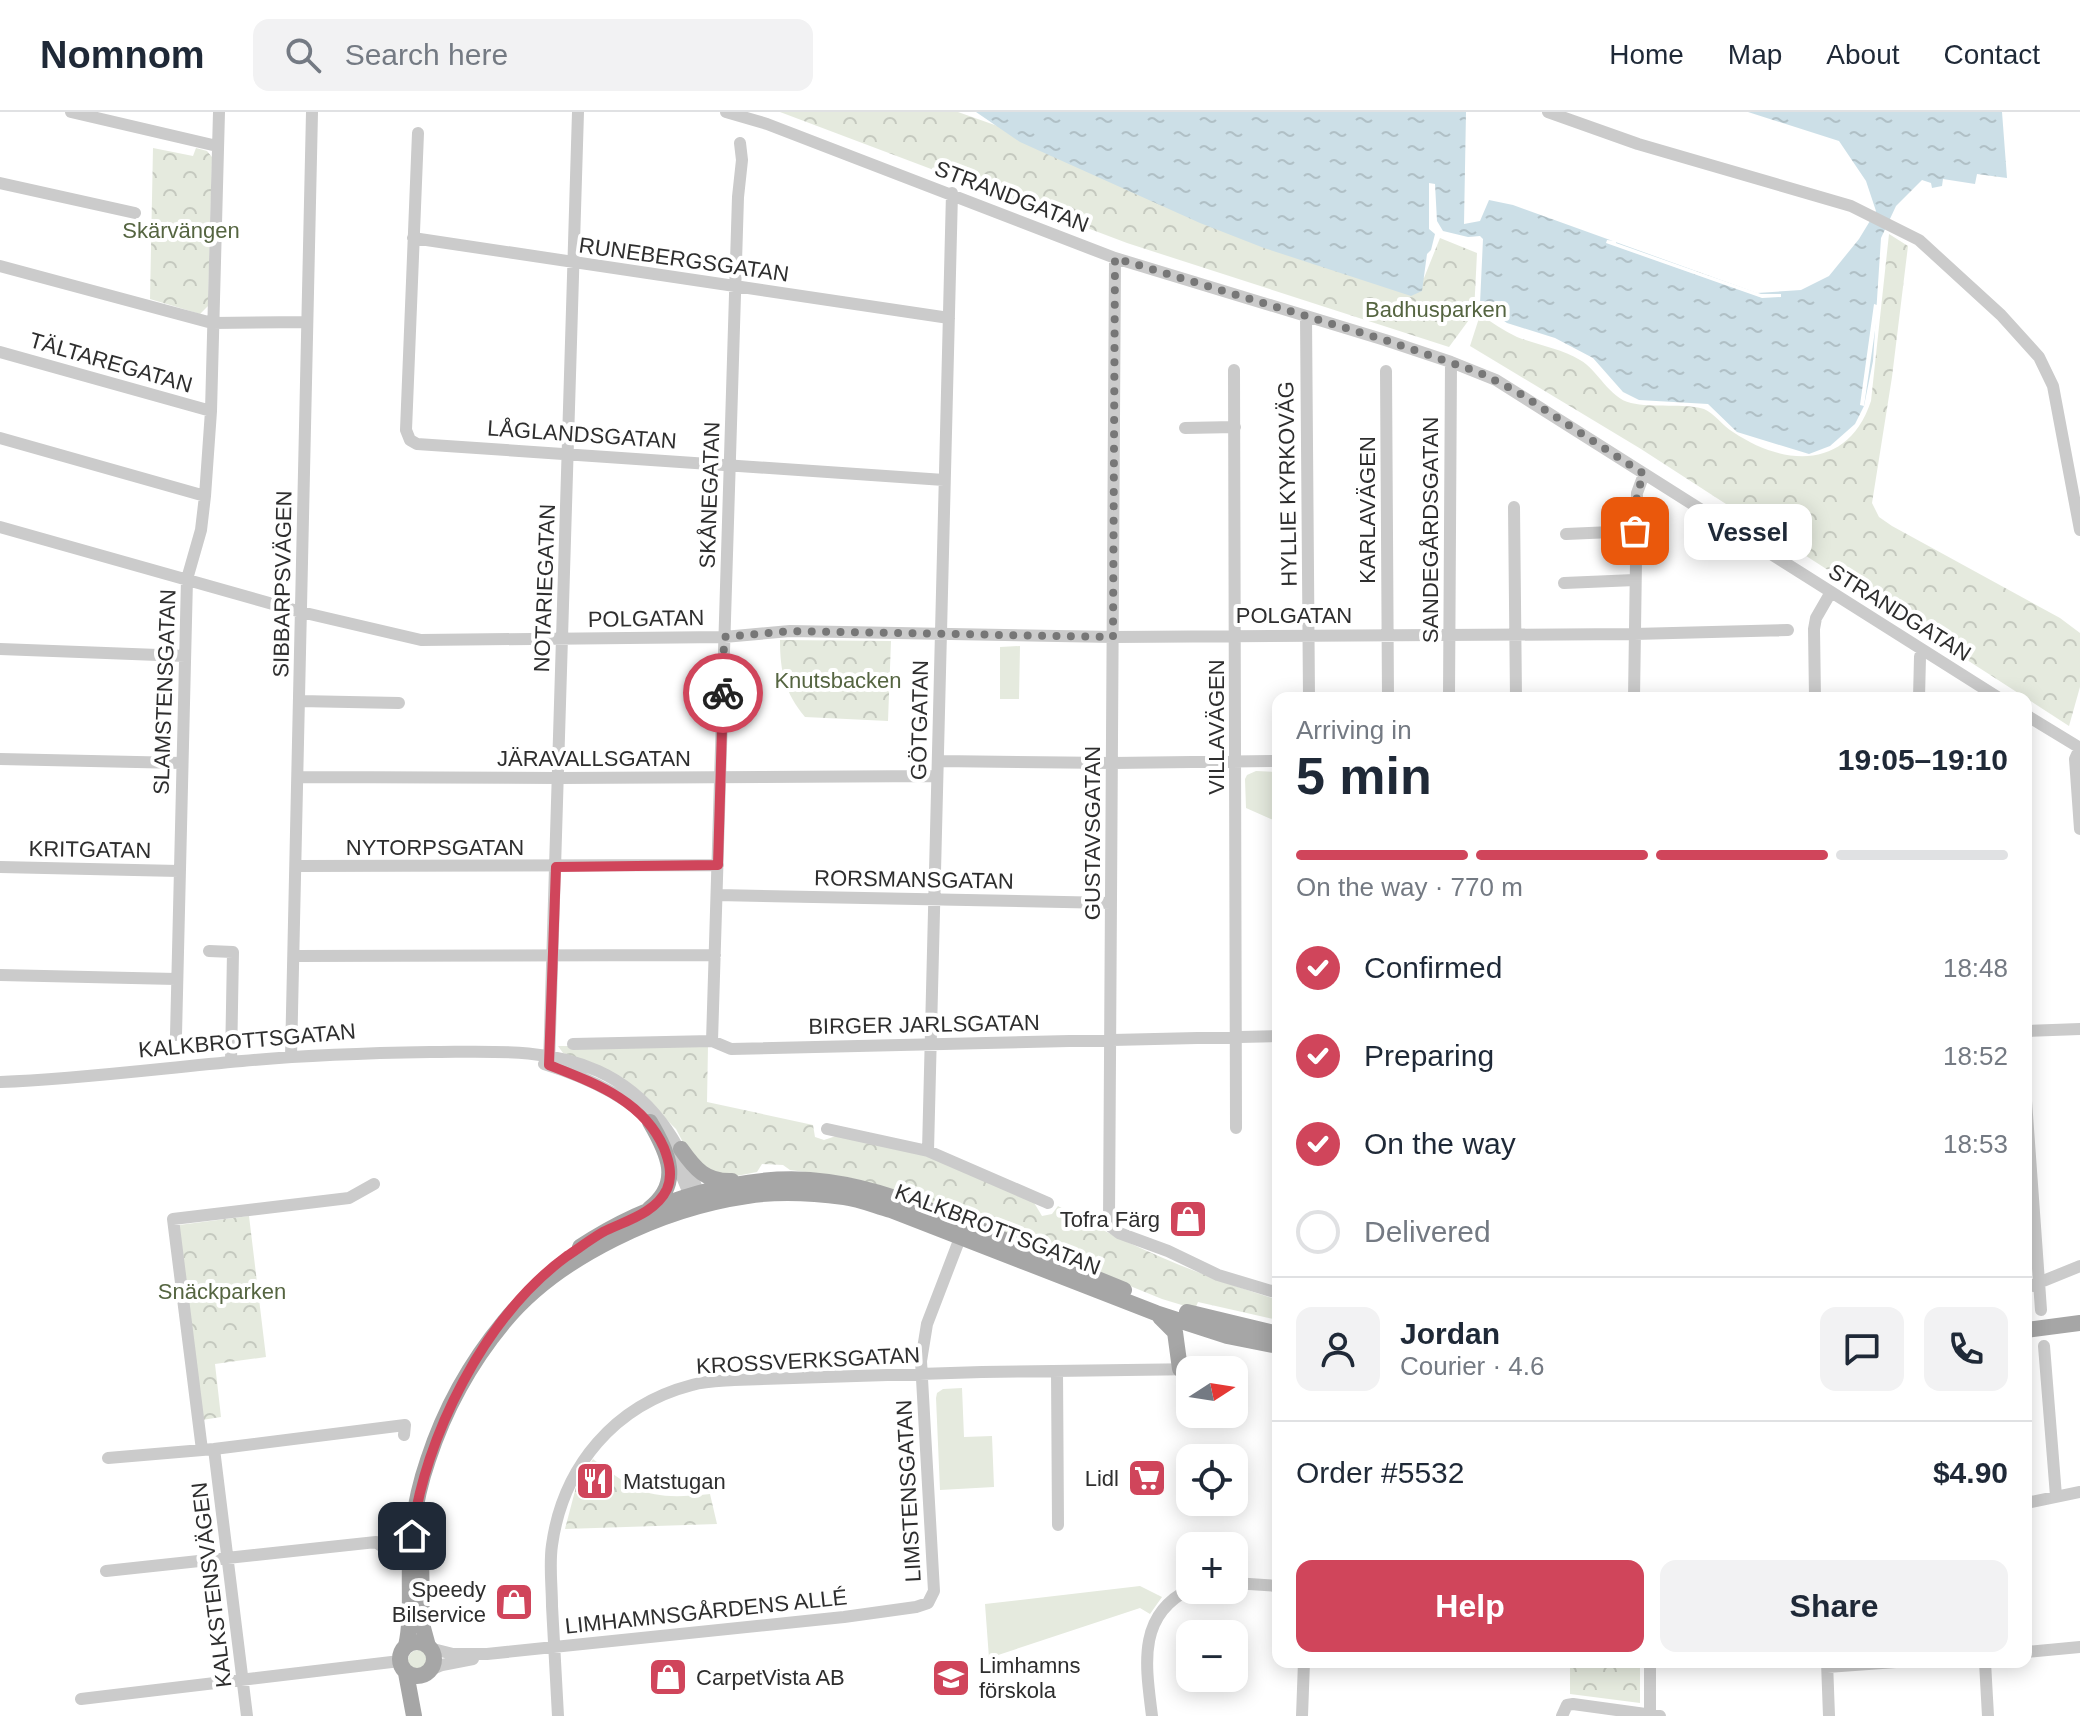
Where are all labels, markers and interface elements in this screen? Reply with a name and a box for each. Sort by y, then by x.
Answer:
search box [253,19,813,91]
icon: search [281,33,325,77]
text: Nomnom [40,34,205,76]
text: Search here [345,38,508,71]
text: Home [1609,39,1684,70]
text: Map [1728,39,1782,70]
text: About [1826,39,1900,70]
text: Contact [1944,39,2040,70]
street label: STRANDGATAN [931,156,1092,237]
park label: Skärvängen [122,218,240,243]
street label: RUNEBERGSGATAN [577,232,791,287]
park label: Badhusparken [1365,297,1507,322]
street label: TÄLTAREGATAN [27,327,195,398]
street label: HYLLIE KYRKOVÄG [1273,381,1302,587]
street label: LÅGLANDSGATAN [486,415,678,454]
street label: SANDEGÅRDSGATAN [1418,417,1443,643]
street label: SKÅNEGATAN [694,421,725,569]
street label: KARLAVÄGEN [1355,436,1380,584]
street label: SIBBARPSVÄGEN [268,490,297,678]
pin [1601,497,1669,565]
street label: NOTARIEGATAN [529,503,560,673]
callout: Vessel [1683,503,1811,559]
icon: bag [1613,509,1657,553]
text: Vessel [1708,517,1788,547]
street label: STRANDGATAN [1824,559,1975,666]
street label: SLAMSTENSGATAN [148,589,181,795]
street label: POLGATAN [1236,603,1352,628]
street label: POLGATAN [588,605,704,632]
courier [683,653,763,733]
street label: VILLAVÄGEN [1204,659,1229,795]
street label: GÖTGATAN [906,660,933,780]
park label: Knutsbacken [774,668,902,693]
icon: bike [701,671,745,715]
text: Arriving in [1296,715,1412,745]
text: 19:05–19:10 [1838,743,2008,776]
street label: JÄRAVALLSGATAN [497,746,691,771]
street label: GUSTAVSGATAN [1080,746,1105,920]
text: 5 min [1296,747,1432,805]
street label: NYTORPSGATAN [346,835,524,860]
street label: KRITGATAN [28,836,152,863]
street label: RORSMANSGATAN [814,865,1014,894]
text: On the way · 770 m [1296,872,1523,902]
icon: check [1296,946,1340,990]
text: Confirmed [1364,951,1502,984]
text: 18:48 [1943,953,2008,983]
street label: BIRGER JARLSGATAN [808,1010,1040,1039]
street label: KALKBROTTSGATAN [137,1019,357,1062]
icon: check [1296,1034,1340,1078]
text: Preparing [1364,1039,1494,1072]
text: 18:52 [1943,1041,2008,1071]
icon: check [1296,1122,1340,1166]
text: On the way [1364,1127,1516,1160]
text: 18:53 [1943,1129,2008,1159]
street label: KALKBROTTSGATAN [892,1179,1104,1280]
shop icon: Tofra Färg [1167,1198,1209,1240]
place label: Tofra Färg [1060,1207,1160,1232]
text: Delivered [1364,1215,1491,1248]
park label: Snäckparken [158,1279,286,1304]
button: person [1296,1307,1380,1391]
button: chat [1820,1307,1904,1391]
button: phone [1924,1307,2008,1391]
text: Jordan [1400,1317,1500,1350]
street label: KROSSVERKSGATAN [695,1342,921,1379]
text: Courier · 4.6 [1400,1351,1545,1381]
north arrow [1176,1356,1248,1428]
map controls [1176,1356,1248,1692]
street label: LIMSTENSGATAN [891,1399,926,1583]
button: locate [1176,1444,1248,1516]
text: Order #5532 [1296,1456,1464,1489]
text: $4.90 [1933,1456,2008,1489]
supermarket icon: Lidl [1126,1457,1168,1499]
restaurant icon: Matstugan [574,1460,616,1502]
place label: Lidl [1085,1466,1119,1491]
place label: Matstugan [623,1469,726,1494]
street label: KALKSTENSVÄGEN [186,1481,236,1689]
pin [378,1502,446,1570]
icon: home [390,1514,434,1558]
button: + [1176,1532,1248,1604]
button: Help [1296,1560,1644,1652]
button: Share [1660,1560,2008,1652]
place label: Speedy Bilservice [392,1577,486,1627]
shop icon: Speedy Bilservice [493,1581,535,1623]
street label: LIMHAMNSGÅRDENS ALLÉ [564,1584,848,1639]
button: − [1176,1620,1248,1692]
place label: Limhamns förskola [979,1653,1080,1703]
shop icon: CarpetVista AB [647,1656,689,1698]
school or university icon: Limhamns förskola [930,1657,972,1699]
place label: CarpetVista AB [696,1665,845,1690]

